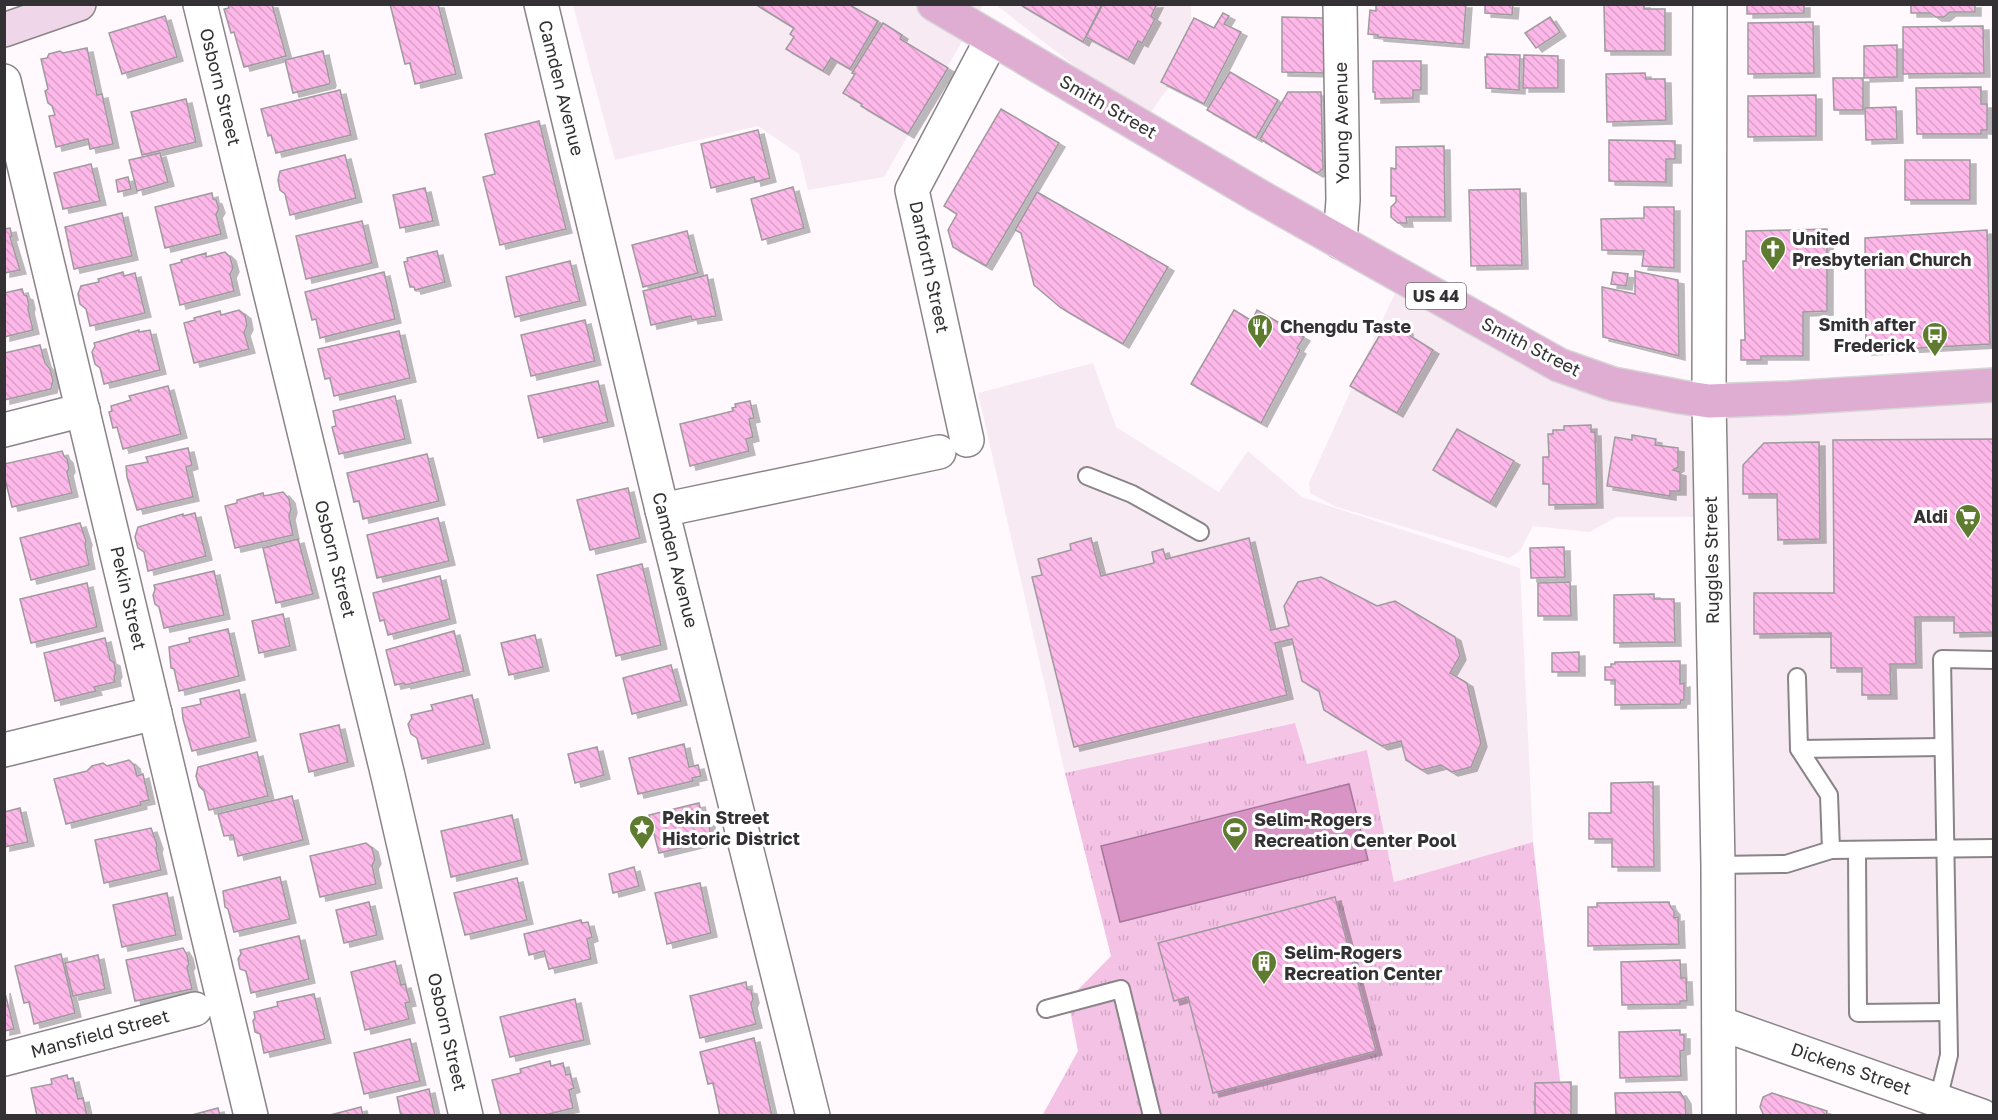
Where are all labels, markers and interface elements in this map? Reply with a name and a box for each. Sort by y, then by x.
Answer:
street label: Camden Avenue [534,18,589,158]
street label: Osborn Street [196,26,246,148]
street label: Young Avenue [1329,62,1353,184]
street label: Smith Street [1056,70,1161,143]
street label: Danforth Street [905,199,955,335]
place label: United Presbyterian Church [1792,227,1971,270]
church icon: United Presbyterian Church [1758,234,1788,272]
road number: US 44 [1406,283,1466,309]
restaurant icon: Chengdu Taste [1245,312,1275,350]
street label: Smith Street [1478,312,1585,381]
place label: Smith after Frederick [1818,313,1917,356]
place label: Chengdu Taste [1280,315,1411,337]
bus stop icon: Smith after Frederick [1920,320,1950,358]
street label: Camden Avenue [648,490,703,630]
street label: Ruggles Street [1699,496,1723,624]
street label: Osborn Street [311,498,361,620]
supermarket icon: Aldi [1953,502,1983,540]
place label: Aldi [1913,505,1948,527]
street label: Pekin Street [106,544,152,652]
place label: Pekin Street Historic District [662,806,800,849]
place label: Selim-Rogers Recreation Center Pool [1254,808,1457,851]
place icon: Pekin Street Historic District [627,813,657,851]
sports icon: Selim-Rogers Recreation Center Pool [1220,815,1250,853]
place label: Selim-Rogers Recreation Center [1284,941,1442,984]
building icon: Selim-Rogers Recreation Center [1249,948,1279,986]
street label: Osborn Street [424,971,472,1093]
street label: Mansfield Street [28,1004,171,1062]
street label: Dickens Street [1788,1037,1914,1099]

